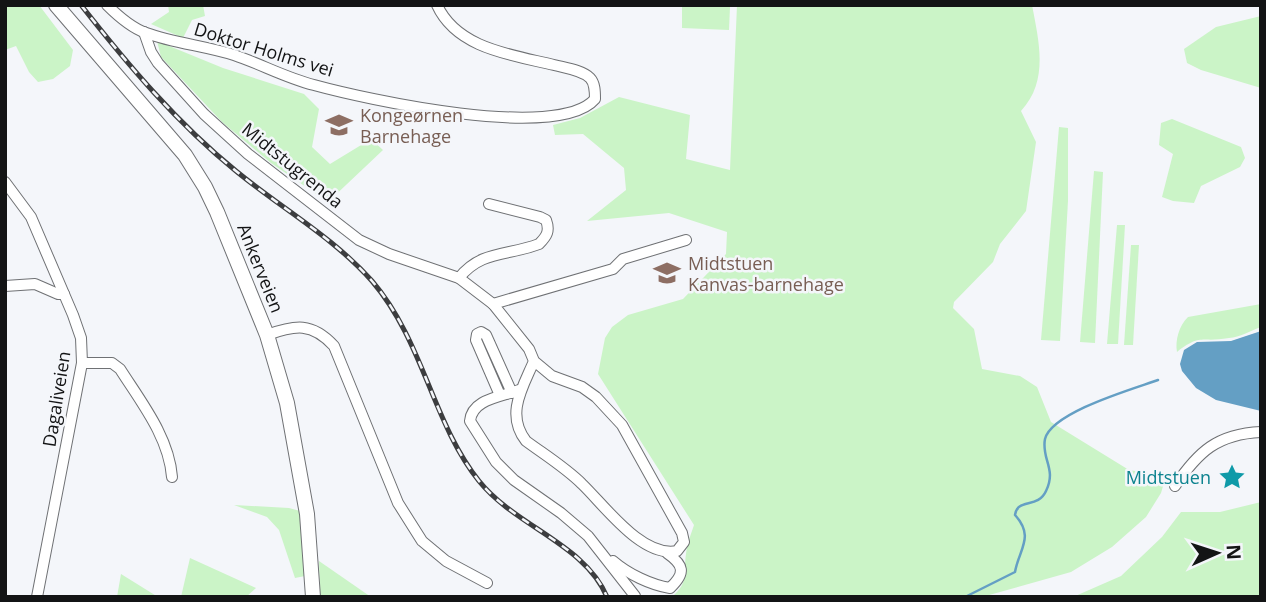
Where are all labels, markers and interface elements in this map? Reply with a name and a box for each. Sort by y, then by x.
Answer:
street label: Doktor Holms vei [191,16,337,82]
place label: Kongeørnen Barnehage [360,103,463,148]
school or university icon: Kongeørnen Barnehage [324,110,354,140]
street label: Midtstugrenda [237,117,349,213]
street label: Ankerveien [232,220,290,316]
place label: Midtstuen Kanvas-barnehage [688,251,844,296]
school or university icon: Midtstuen Kanvas-barnehage [652,258,682,288]
street label: Dagaliveien [37,349,75,449]
place icon: Midtstuen [1217,462,1247,492]
place label: Midtstuen [1126,465,1211,489]
north arrow [1182,518,1252,588]
text: N [1221,544,1247,561]

